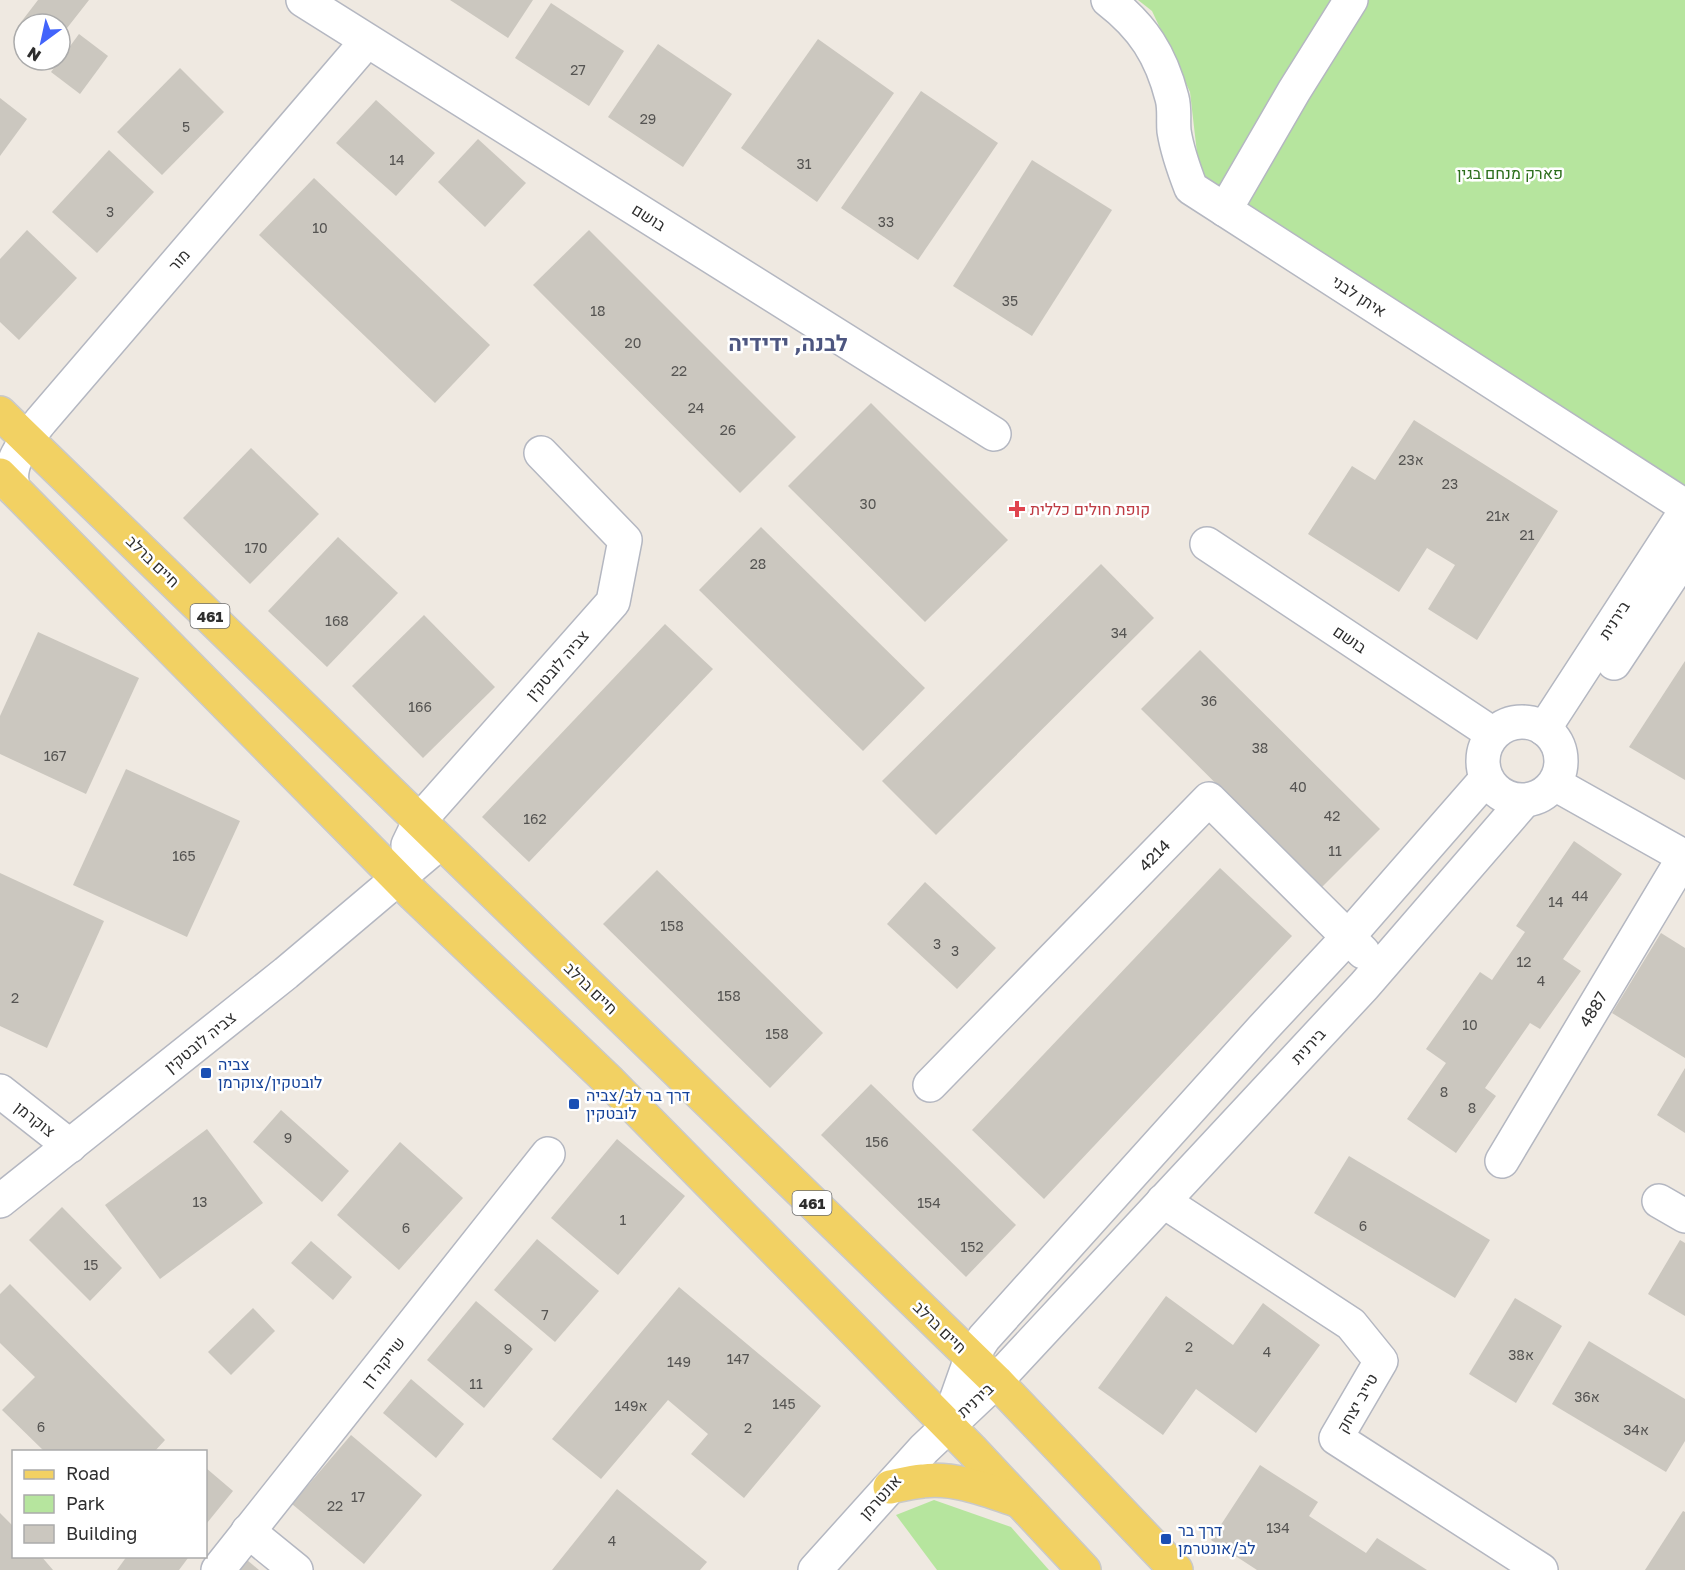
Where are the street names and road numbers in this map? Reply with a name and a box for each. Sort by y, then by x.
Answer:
street label: בושם [628,199,670,235]
street label: מור [164,245,194,275]
street label: איתן לבני [1328,271,1390,321]
street label: חיים ברלב [122,531,184,591]
street label: בירנית [1594,597,1634,643]
road number: 461 [190,604,230,628]
street label: בושם [1329,621,1371,658]
street label: צביה לובטקין [521,626,593,704]
street label: 4214 [1134,835,1174,875]
street label: חיים ברלב [560,958,622,1018]
street label: 4887 [1575,988,1611,1030]
street label: צביה לובטקין [160,1007,240,1077]
street label: בירנית [1286,1024,1330,1068]
street label: צוקרמן [11,1097,59,1141]
road number: 461 [792,1191,832,1215]
street label: חיים ברלב [909,1297,971,1357]
street label: שייקה דן [357,1333,409,1391]
street label: טייב יצחק [1332,1370,1382,1436]
street label: בירנית [953,1378,997,1422]
street label: אונטרמן [855,1471,905,1523]

